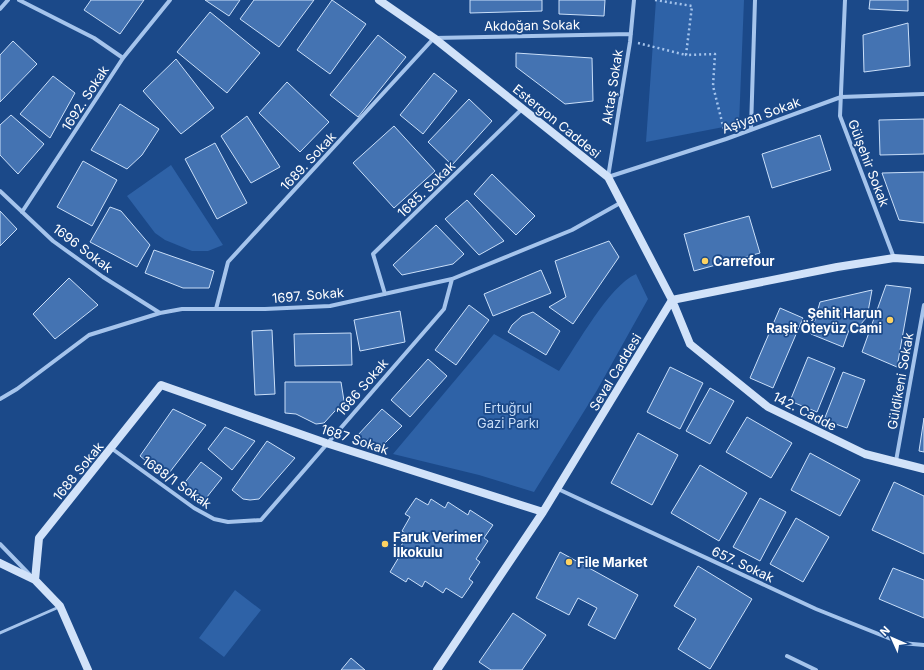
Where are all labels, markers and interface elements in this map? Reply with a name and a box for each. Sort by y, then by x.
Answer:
street label: Akdoğan Sokak [484,16,580,34]
street label: Aktaş Sokak [598,48,626,126]
street label: 1692. Sokak [58,62,112,134]
street label: Estergon Caddesi [510,81,604,161]
street label: Aşiyan Sokak [719,93,803,137]
street label: Gülşehir Sokak [845,117,893,209]
street label: 1689. Sokak [277,128,339,194]
street label: 1685. Sokak [394,158,458,220]
street label: 1696 Sokak [50,220,116,276]
place label: Carrefour [713,253,775,269]
marker: Carrefour [700,256,710,266]
street label: 1697. Sokak [271,284,345,306]
place label: Şehit Harun Raşit Öteyüz Cami [766,305,882,336]
marker: Şehit Harun Raşit Öteyüz Cami [885,315,895,325]
street label: Seval Caddesi [586,330,644,414]
street label: Güldikeni Sokak [884,331,916,431]
street label: 1686 Sokak [333,355,391,419]
street label: 142. Cadde [770,388,840,434]
park label: Ertuğrul Gazi Parkı [477,400,539,431]
street label: 1687 Sokak [319,421,391,457]
street label: 1688 Sokak [50,438,106,504]
street label: 1688/1 Sokak [139,452,215,512]
place label: Faruk Verimer İlkokulu [393,529,483,560]
marker: Faruk Verimer İlkokulu [380,539,390,549]
street label: 657. Sokak [709,543,777,585]
place label: File Market [577,554,648,570]
marker: File Market [564,557,574,567]
north arrow [872,618,912,658]
text: N [877,623,893,639]

